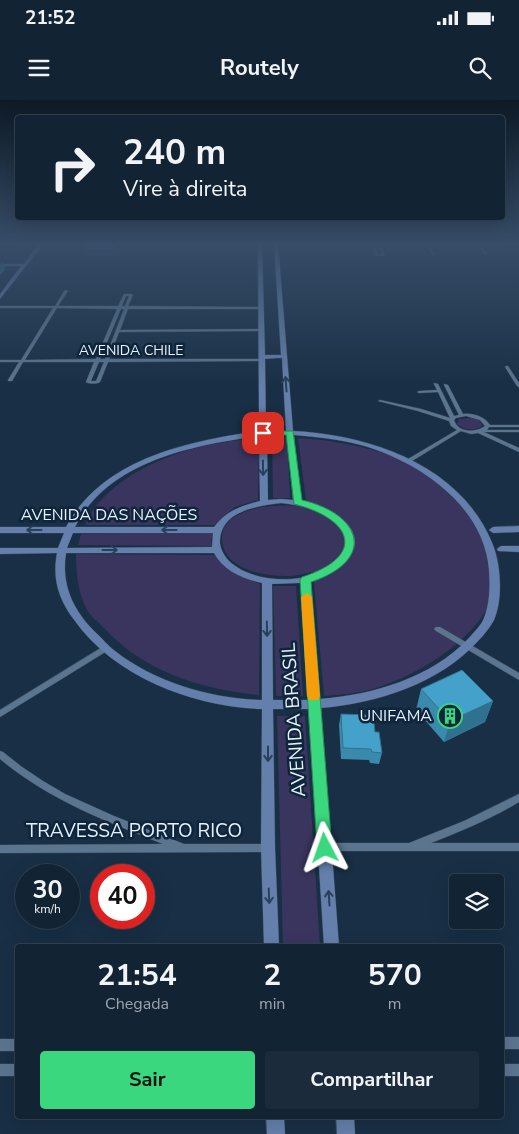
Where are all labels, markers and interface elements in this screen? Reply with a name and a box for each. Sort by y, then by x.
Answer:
text: 21:52 [25,5,75,31]
text: Routely [220,53,299,83]
icon: menu [25,54,53,82]
icon: search [466,54,494,82]
text: 240 m [123,129,226,176]
icon: right [40,135,105,200]
text: Vire à direita [123,174,248,204]
street label: AVENIDA CHILE [79,341,183,360]
one-way arrow [282,376,291,392]
pin [242,412,284,454]
icon: arrive [249,419,277,447]
one-way arrow [258,459,268,475]
street label: AVENIDA DAS NAÇÕES [21,504,198,526]
one-way arrow [27,525,43,535]
one-way arrow [161,525,178,535]
one-way arrow [102,545,118,555]
one-way arrow [262,621,272,637]
street label: AVENIDA BRASIL [276,641,312,798]
building icon: UNIFAMA [437,703,463,729]
place label: UNIFAMA [360,705,432,727]
one-way arrow [263,746,273,762]
street label: TRAVESSA PORTO RICO [26,818,242,844]
position arrow [298,821,350,873]
speed limit sign: 40 [90,864,155,929]
text: 30 [32,873,63,907]
map controls [449,874,504,929]
button: layers [449,874,504,929]
one-way arrow [265,888,274,904]
one-way arrow [324,890,333,906]
text: km/h [34,901,61,917]
text: 21:54 [97,955,177,996]
text: 2 [263,955,281,996]
text: 570 [368,955,422,996]
text: Chegada [105,993,169,1015]
text: min [259,993,285,1015]
text: m [388,993,402,1015]
button: Sair [40,1051,255,1109]
button: Compartilhar [265,1051,479,1109]

